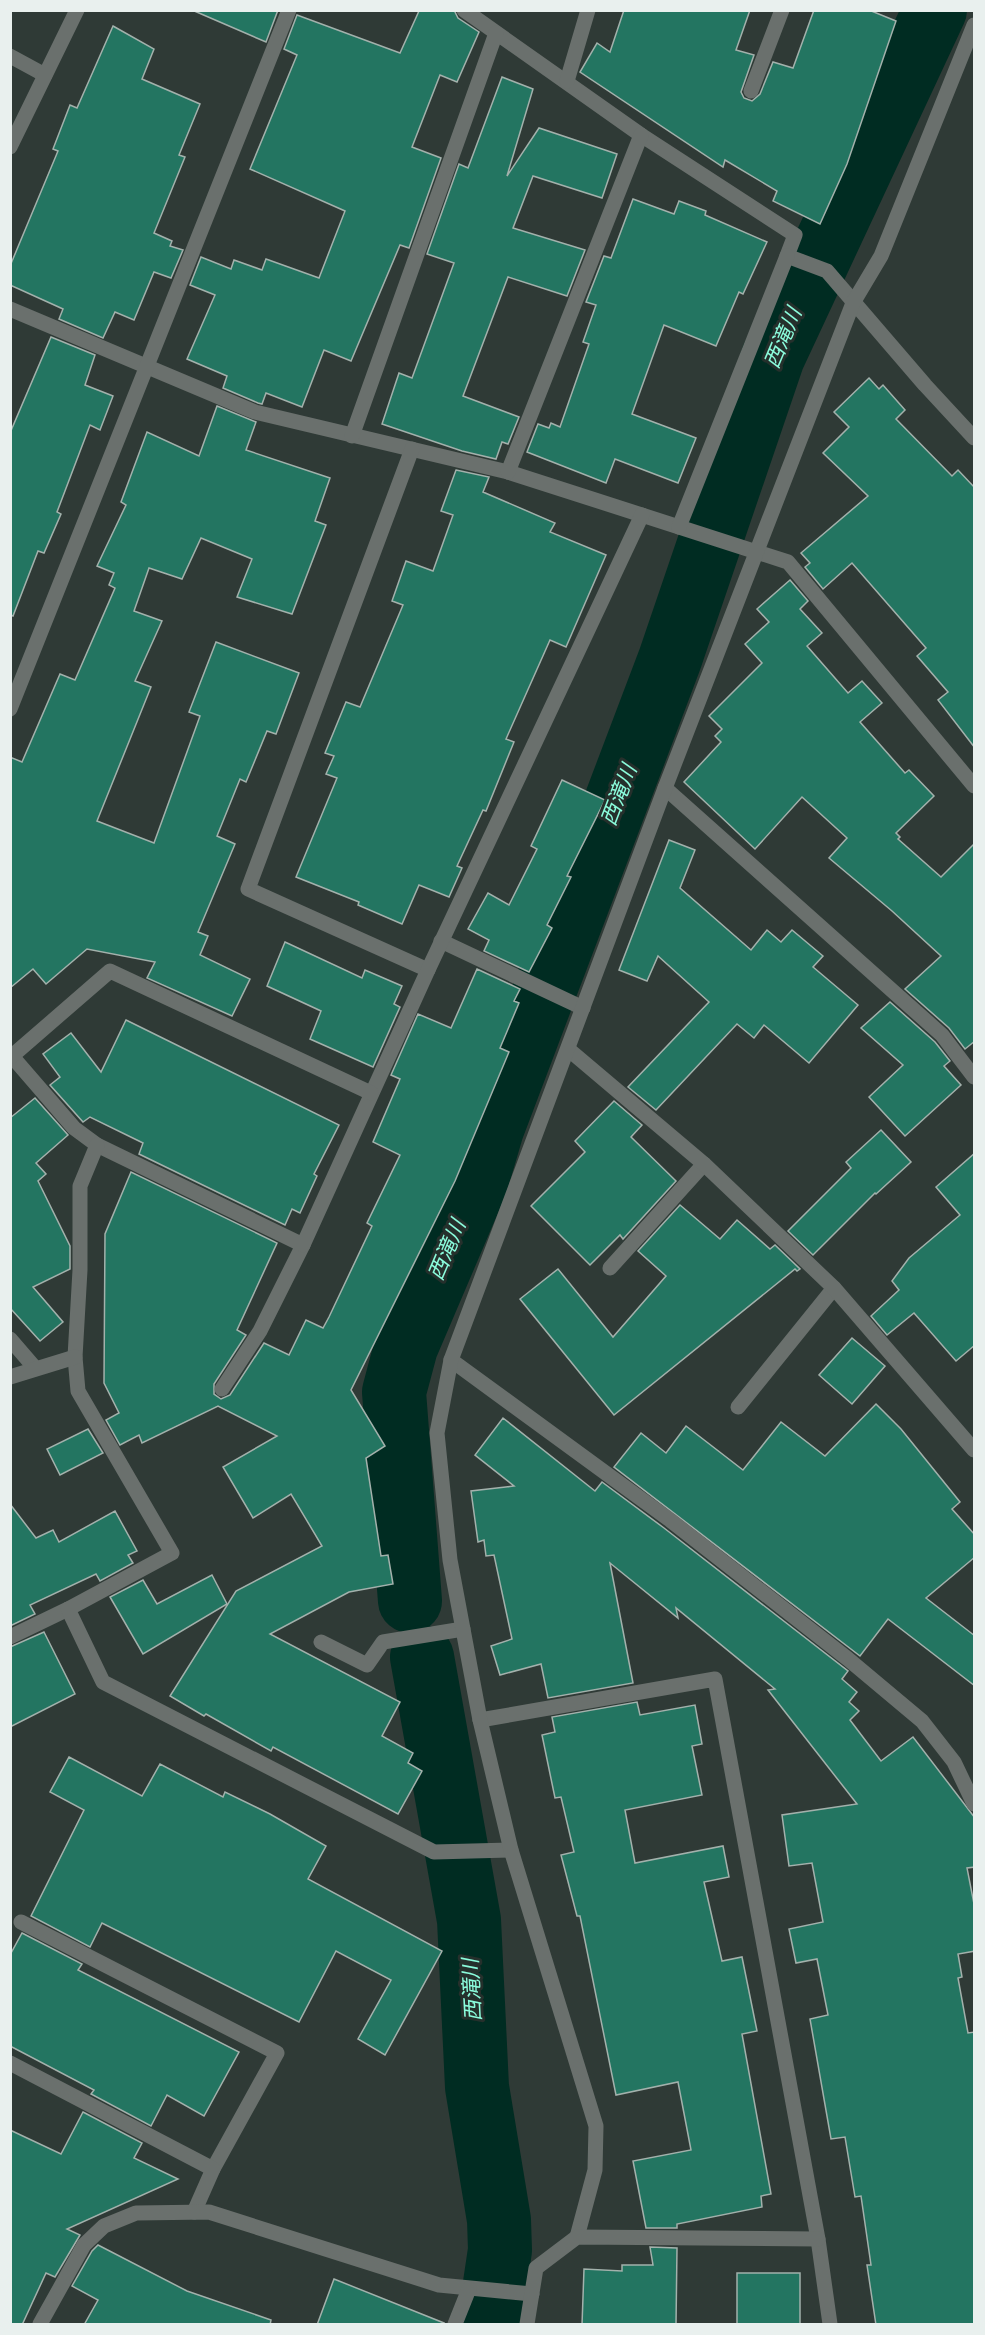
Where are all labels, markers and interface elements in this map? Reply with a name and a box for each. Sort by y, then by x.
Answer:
water label: 西滝川 [758,302,808,372]
water label: 西滝川 [595,759,643,829]
water label: 西滝川 [422,1214,472,1284]
water label: 西滝川 [456,1956,487,2022]

